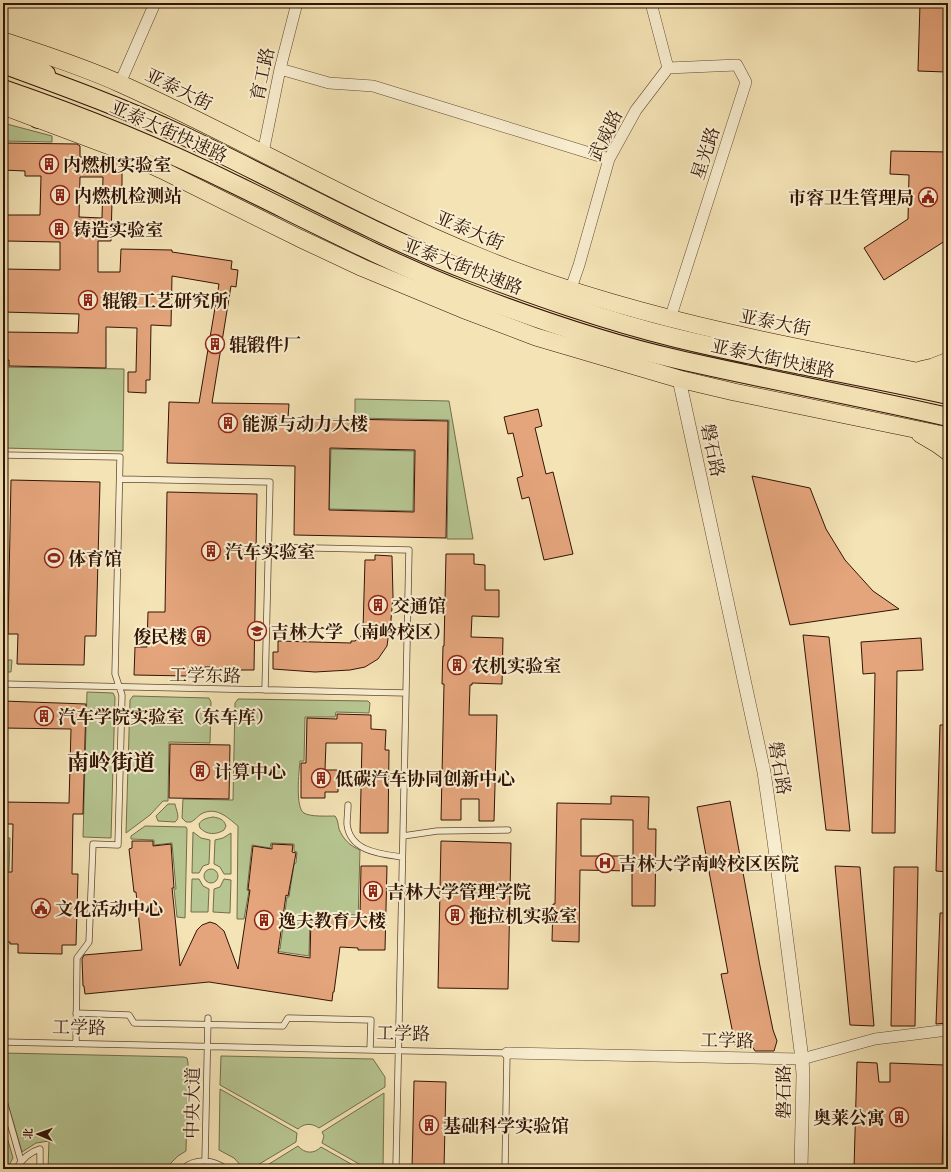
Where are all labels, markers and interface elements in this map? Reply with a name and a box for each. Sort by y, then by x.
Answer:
street label: 育工路 [245,45,279,103]
street label: 亚泰大街 [142,63,216,115]
street label: 亚泰大街快速路 [107,95,231,167]
street label: 武威路 [583,106,627,164]
street label: 星光路 [686,124,724,182]
building icon: 内燃机实验室 [38,153,60,175]
place label: 内燃机实验室 [63,153,171,176]
building icon: 内燃机检测站 [49,184,71,206]
place label: 内燃机检测站 [74,184,182,207]
place label: 市容卫生管理局 [788,186,914,209]
public building icon: 市容卫生管理局 [917,186,939,208]
street label: 亚泰大街 [432,205,508,255]
building icon: 铸造实验室 [48,218,70,240]
place label: 铸造实验室 [73,218,163,241]
street label: 亚泰大街快速路 [400,233,526,299]
building icon: 辊锻工艺研究所 [77,289,99,311]
place label: 辊锻工艺研究所 [102,289,229,312]
street label: 亚泰大街 [737,304,813,340]
building icon: 辊锻件厂 [204,333,226,355]
place label: 辊锻件厂 [229,333,301,356]
street label: 亚泰大街快速路 [709,334,837,382]
building icon: 能源与动力大楼 [217,412,239,434]
place label: 能源与动力大楼 [242,412,368,435]
street label: 磐石路 [696,421,730,479]
building icon: 汽车实验室 [200,540,222,562]
place label: 汽车实验室 [225,540,315,563]
sports icon: 体育馆 [43,547,65,569]
place label: 体育馆 [68,547,122,570]
building icon: 交通馆 [367,594,389,616]
place label: 交通馆 [392,594,446,617]
school or university icon: 吉林大学（南岭校区） [246,620,268,642]
place label: 吉林大学（南岭校区） [271,620,451,643]
place label: 俊民楼 [133,625,187,648]
building icon: 俊民楼 [190,625,212,647]
building icon: 农机实验室 [446,654,468,676]
place label: 农机实验室 [471,654,561,677]
street label: 工学东路 [169,663,241,687]
building icon: 汽车学院实验室（东车库） [33,705,55,727]
place label: 汽车学院实验室（东车库） [58,705,274,728]
street label: 磐石路 [764,739,796,797]
district label: 南岭街道 [67,748,155,777]
building icon: 计算中心 [189,760,211,782]
place label: 计算中心 [214,760,286,783]
building icon: 低碳汽车协同创新中心 [310,767,332,789]
place label: 低碳汽车协同创新中心 [335,767,515,790]
hospital icon: 吉林大学南岭校区医院 [594,852,616,874]
place label: 吉林大学南岭校区医院 [619,852,799,875]
building icon: 吉林大学管理学院 [362,880,384,902]
place label: 吉林大学管理学院 [387,880,531,903]
public building icon: 文化活动中心 [30,897,52,919]
place label: 文化活动中心 [55,897,163,920]
building icon: 拖拉机实验室 [444,904,466,926]
place label: 拖拉机实验室 [469,904,577,927]
building icon: 逸夫教育大楼 [253,909,275,931]
place label: 逸夫教育大楼 [278,909,386,932]
street label: 工学路 [52,1015,106,1039]
street label: 工学路 [376,1021,430,1045]
street label: 工学路 [700,1028,754,1052]
street label: 磐石路 [772,1065,795,1119]
street label: 中央大道 [180,1067,204,1139]
place label: 奥莱公寓 [813,1106,885,1129]
building icon: 奥莱公寓 [888,1106,910,1128]
north arrow [18,1114,58,1154]
building icon: 基础科学实验馆 [418,1114,440,1136]
place label: 基础科学实验馆 [443,1114,569,1137]
text: 北 [21,1128,35,1139]

